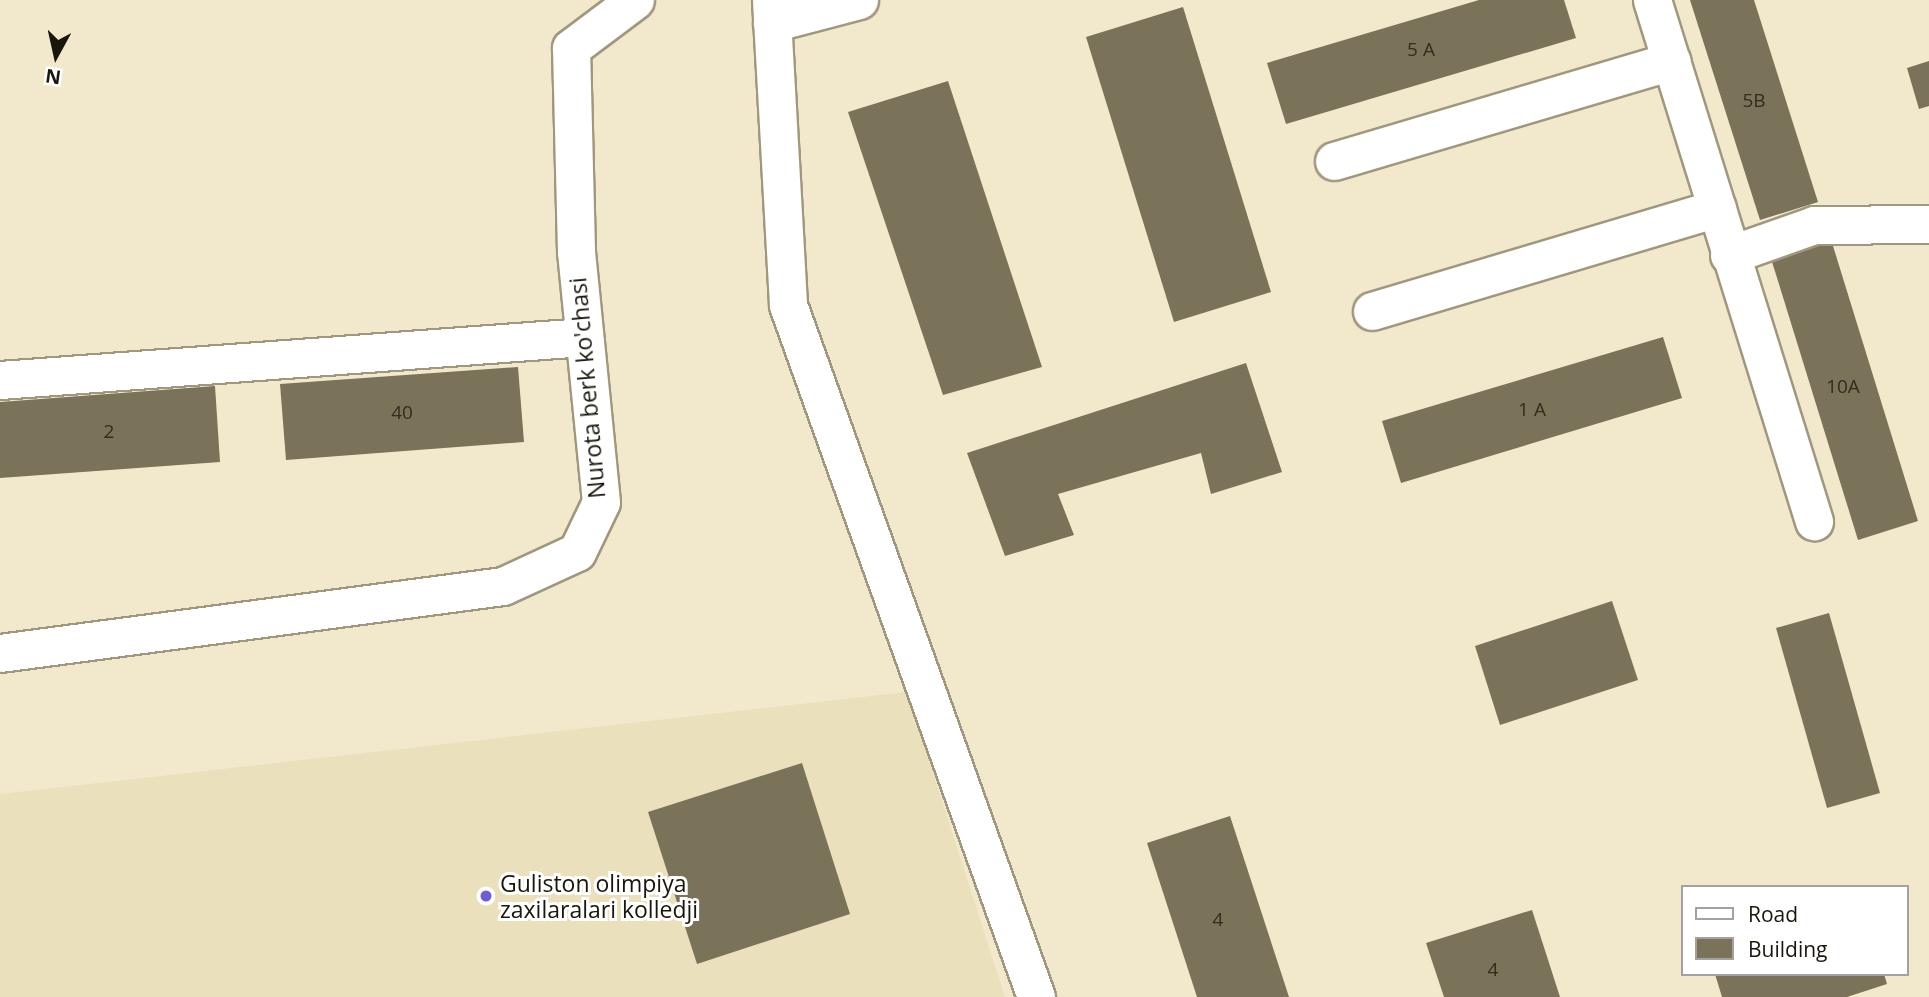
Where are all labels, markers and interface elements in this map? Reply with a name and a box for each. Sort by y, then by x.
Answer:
north arrow [21,21,91,91]
house number: 5 А [1407,39,1435,61]
text: N [44,63,63,91]
house number: 5B [1742,90,1766,112]
street label: Nurota berk ko'chasi [564,276,610,500]
house number: 10A [1826,376,1860,398]
house number: 1 А [1518,399,1546,421]
house number: 40 [391,402,413,424]
house number: 2 [104,421,114,443]
place label: Guliston olimpiya zaxilaralari kolledji [500,869,698,923]
legend [1680,885,1908,976]
marker: Guliston olimpiya zaxilaralari kolledji [478,888,494,904]
text: Road [1748,900,1798,928]
house number: 4 [1213,909,1223,931]
text: Building [1748,935,1827,963]
house number: 4 [1488,959,1498,981]

